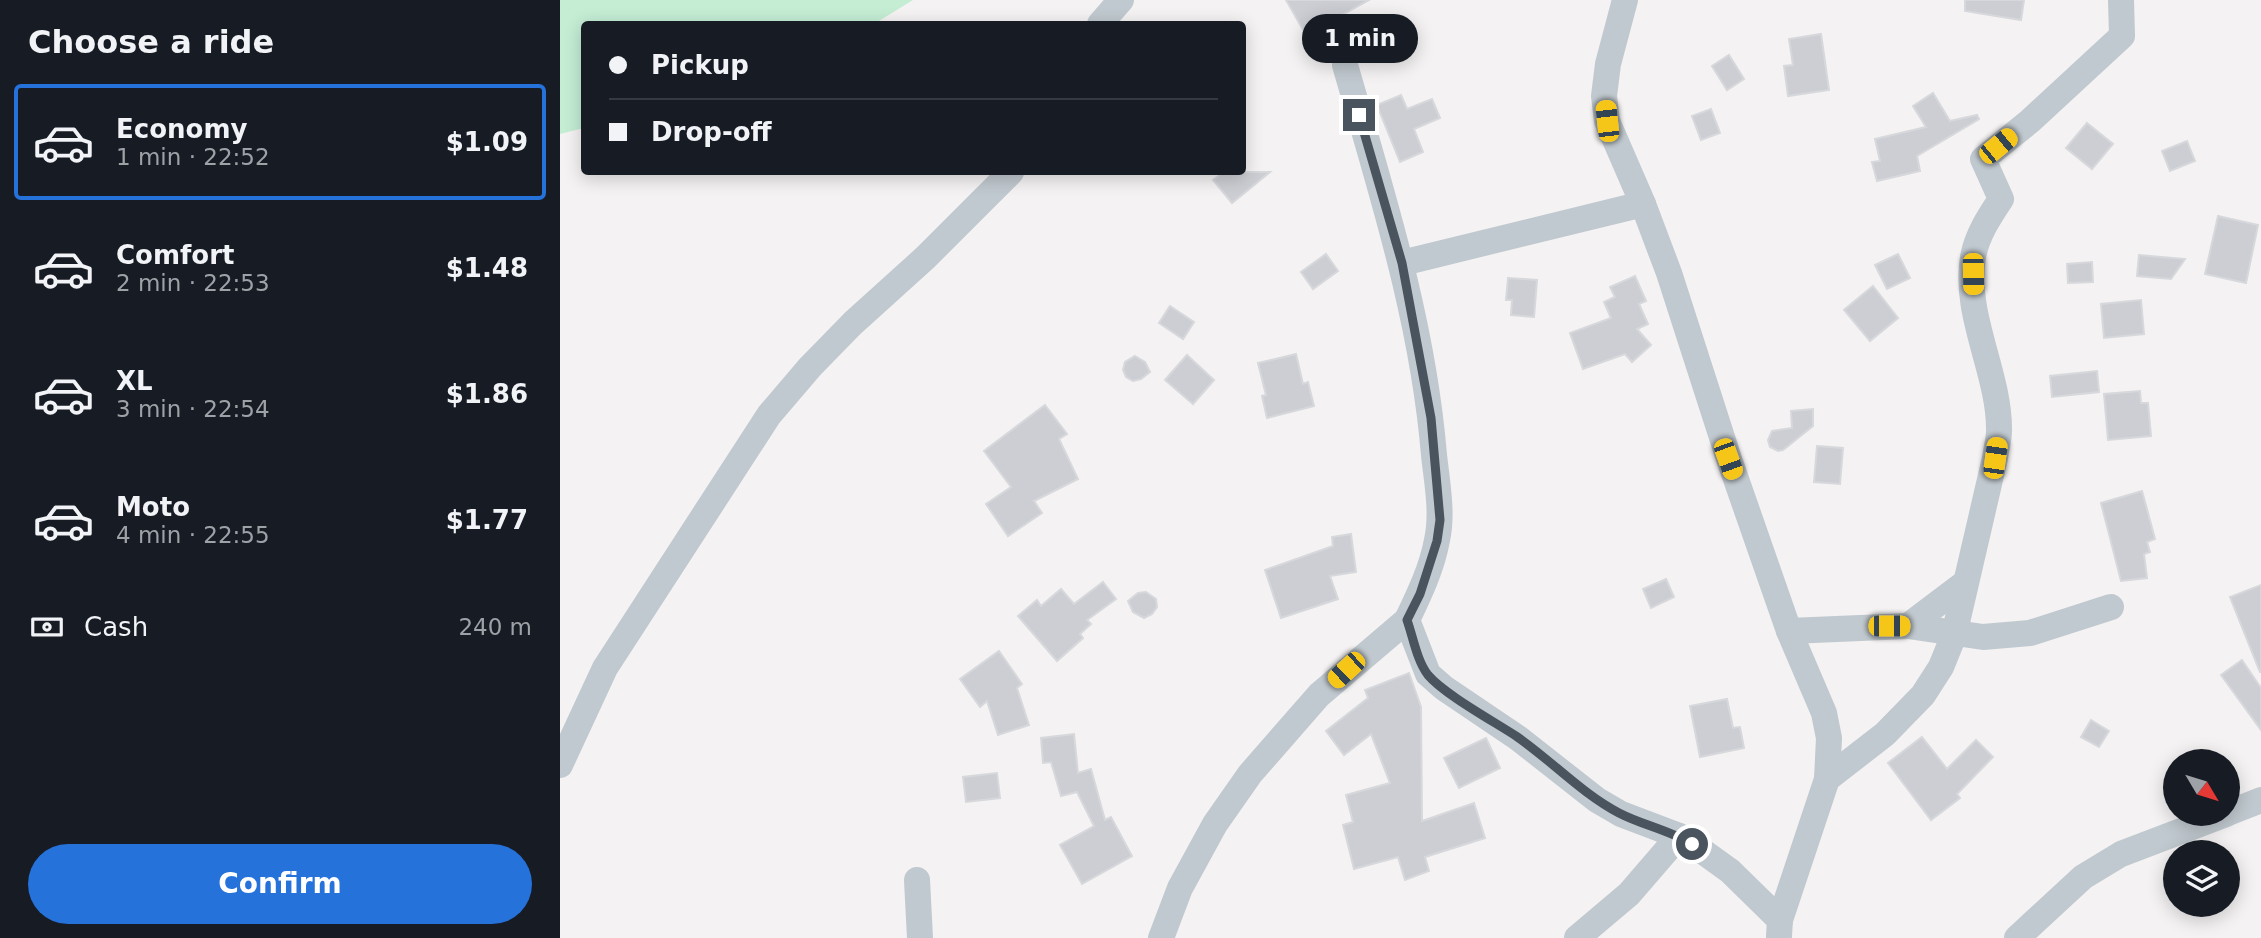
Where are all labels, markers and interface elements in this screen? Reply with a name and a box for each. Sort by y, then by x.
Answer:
callout: 1 min [1301,13,1417,62]
text: Choose a ride [28,23,274,61]
text: 1 min [1324,25,1396,51]
text: Pickup [651,50,749,80]
route end [1343,99,1375,131]
car [1595,99,1620,143]
icon: car [32,111,95,174]
text: Economy [116,114,247,144]
text: Drop-off [651,117,772,147]
car [1976,125,2021,167]
text: $1.09 [446,127,528,157]
text: 1 min · 22:52 [116,144,270,170]
icon: car [32,237,95,300]
text: Comfort [116,240,234,270]
text: $1.48 [446,253,528,283]
car [1963,253,1984,295]
text: 2 min · 22:53 [116,270,270,296]
icon: car [32,363,95,426]
text: XL [116,366,153,396]
text: $1.86 [446,379,528,409]
text: 3 min · 22:54 [116,396,270,422]
car [1711,436,1746,482]
car [1982,436,2009,480]
icon: car [32,489,95,552]
text: Moto [116,492,190,522]
text: $1.77 [446,505,528,535]
text: 4 min · 22:55 [116,522,270,548]
icon: cash [28,608,66,646]
text: Cash [84,612,148,642]
text: 240 m [458,614,532,640]
car [1869,616,1911,637]
car [1324,648,1369,692]
north arrow [2163,749,2240,826]
map controls [2163,749,2240,917]
route start [1676,828,1708,860]
button: layers [2163,840,2240,917]
button: Confirm [28,844,532,924]

